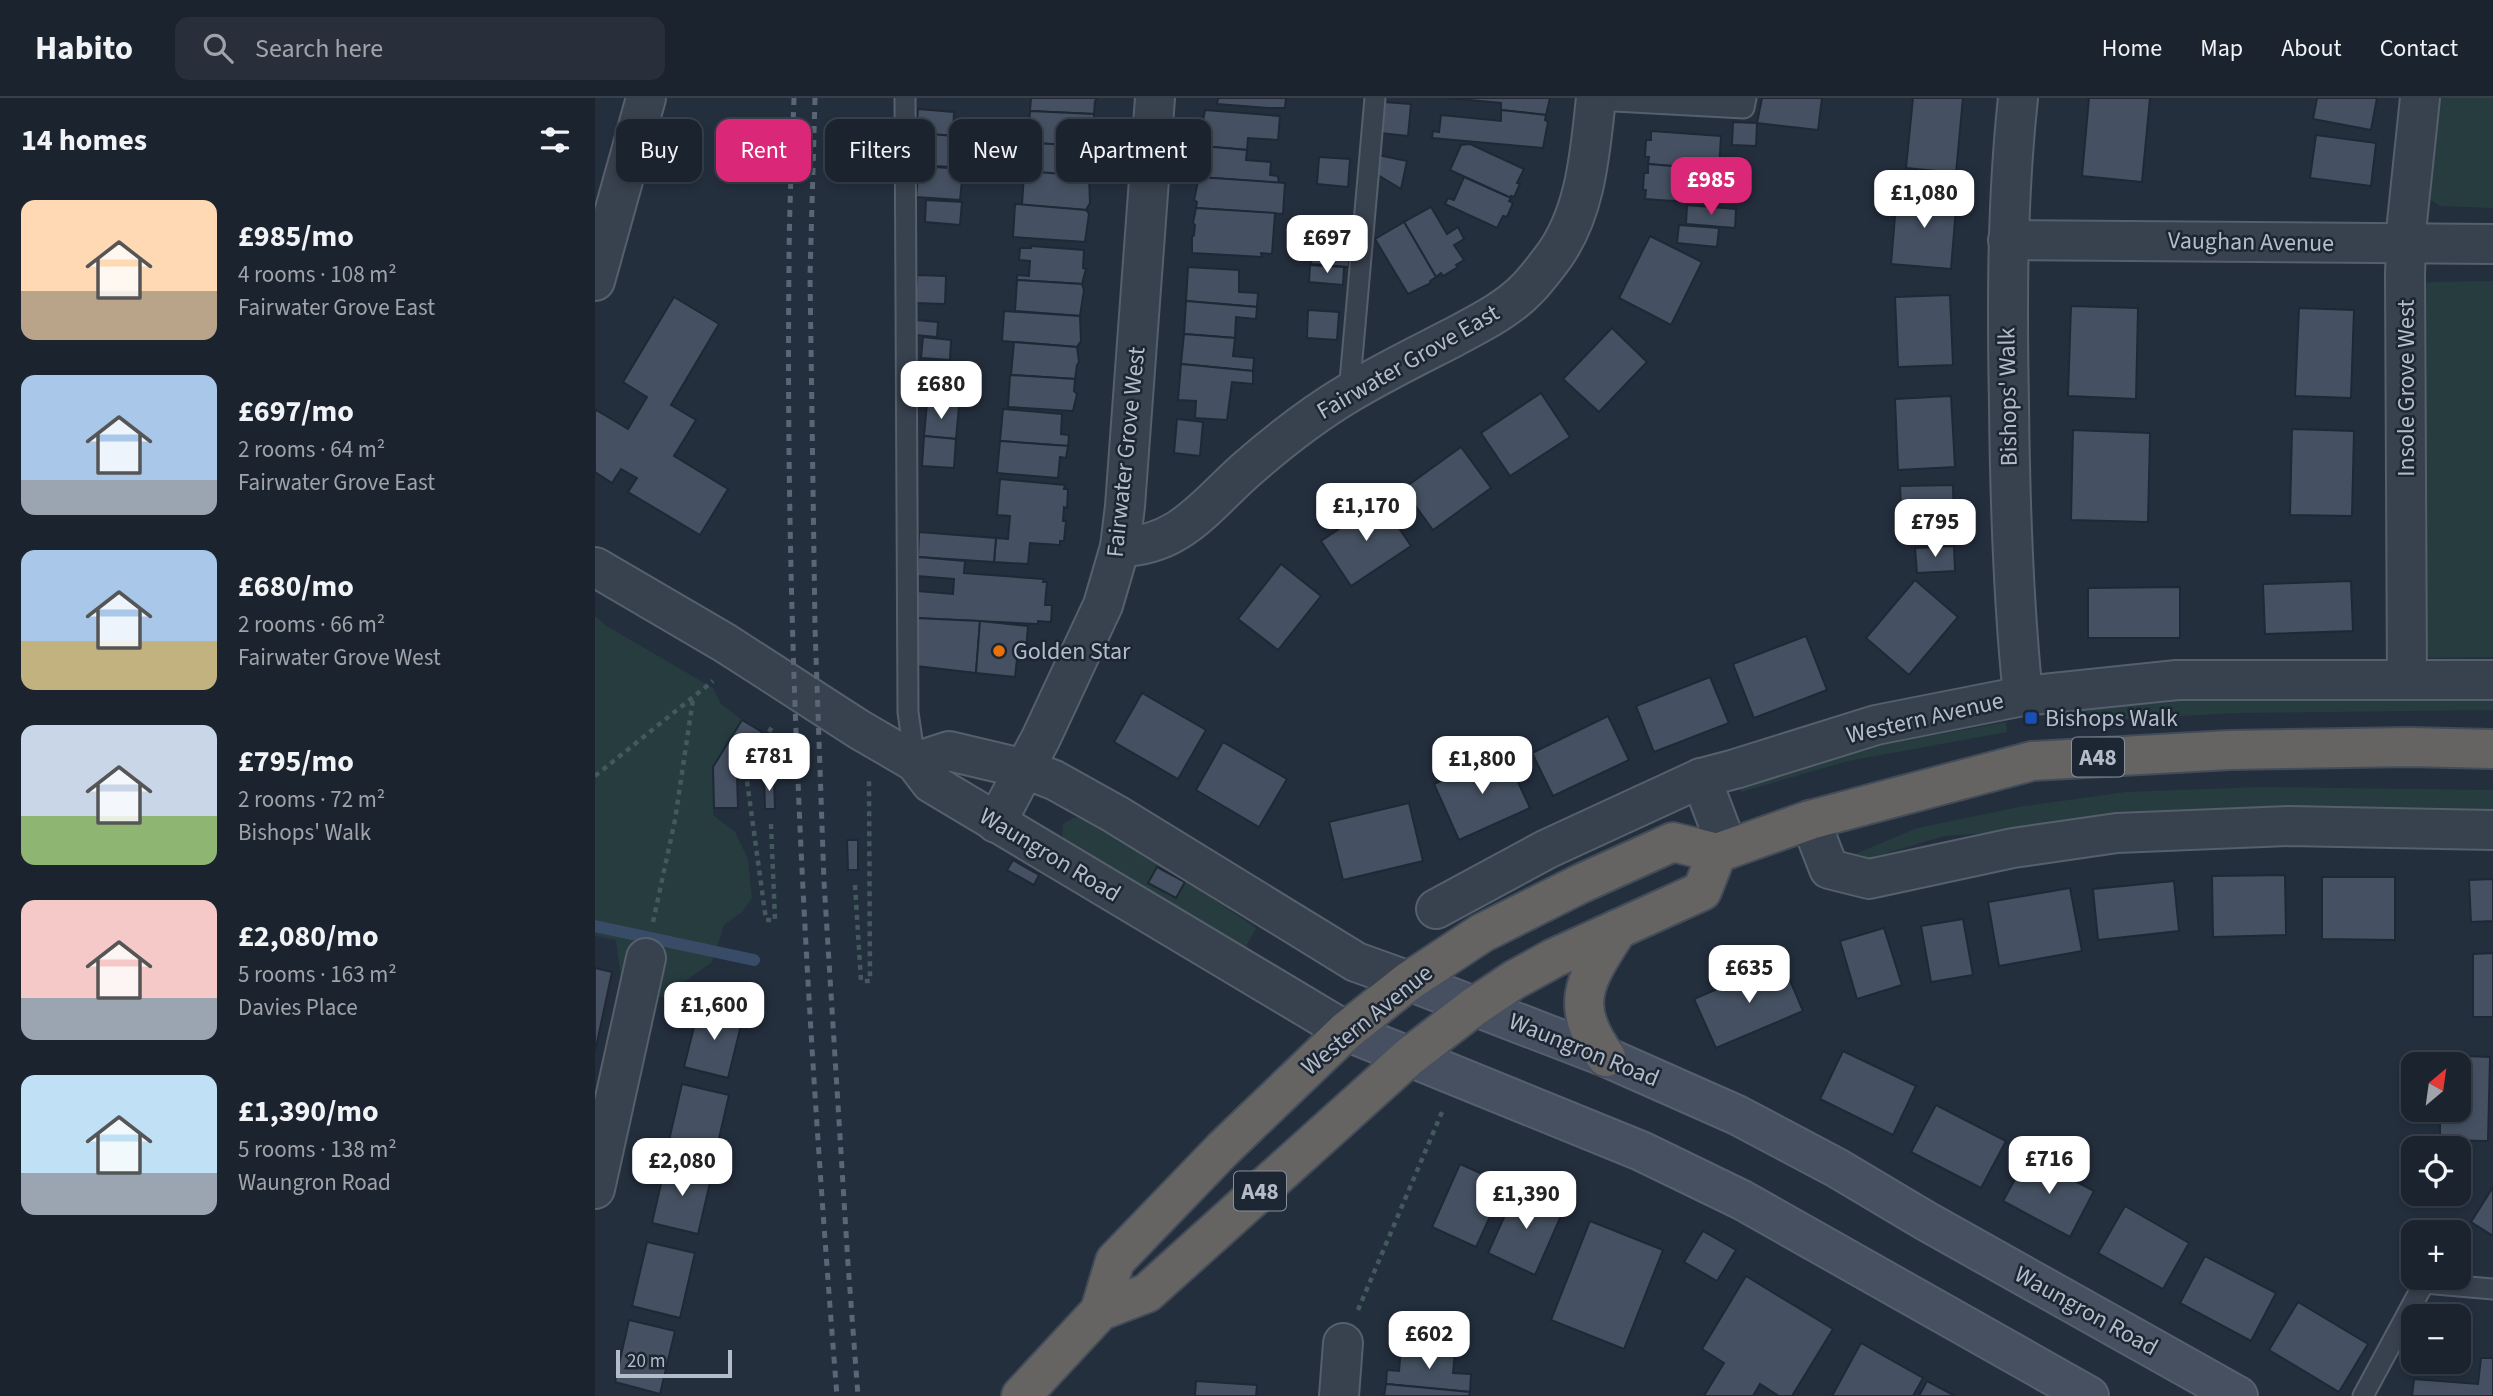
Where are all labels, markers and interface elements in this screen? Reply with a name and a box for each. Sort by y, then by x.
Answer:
search box [175,17,665,80]
text: Habito [35,25,133,72]
icon: search [199,29,237,67]
text: Search here [255,30,383,67]
text: Home [2102,31,2162,66]
text: Map [2200,31,2243,66]
text: About [2281,31,2342,66]
text: Contact [2380,31,2458,66]
text: 14 homes [21,119,147,162]
chip: Buy [616,119,702,182]
chip: Rent [716,119,811,182]
chip: Filters [825,119,935,182]
chip: New [949,119,1042,182]
chip: Apartment [1056,119,1211,182]
icon: filters [536,121,574,159]
pin: £985 [1670,158,1752,217]
text: £985 [1687,163,1735,196]
pin: £1,080 [1867,170,1981,230]
text: £1,080 [1890,176,1958,209]
text: £985/mo [238,215,354,258]
pin: £697 [1286,216,1368,275]
text: £697 [1303,221,1351,254]
street label: Vaughan Avenue [2168,223,2334,261]
icon: home [77,228,161,312]
text: 4 rooms · 108 m² [238,258,397,291]
text: Fairwater Grove East [238,291,435,324]
street label: Fairwater Grove East [1310,295,1506,429]
street label: Insole Grove West [2389,299,2424,477]
street label: Bishops' Walk [1989,327,2027,467]
street label: Fairwater Grove West [1098,345,1154,559]
pin: £680 [900,362,982,421]
text: £680 [917,367,965,400]
text: £697/mo [238,390,354,433]
icon: home [77,403,161,487]
text: 2 rooms · 64 m² [238,433,385,466]
text: Fairwater Grove East [238,466,435,499]
pin: £1,170 [1309,484,1423,543]
text: £1,170 [1332,489,1400,522]
pin: £795 [1894,500,1976,559]
text: £795 [1911,505,1959,538]
text: £680/mo [238,565,354,608]
icon: home [77,578,161,662]
text: 2 rooms · 66 m² [238,608,385,641]
place label: Golden Star [1013,634,1131,669]
text: Fairwater Grove West [238,641,441,674]
marker: Golden Star [991,643,1007,659]
street label: Western Avenue [1843,683,2007,753]
place label: Bishops Walk [2045,701,2178,736]
marker: Bishops Walk [2023,710,2039,726]
pin: £781 [728,734,810,793]
pin: £1,800 [1425,736,1539,796]
road number: A48 [2072,737,2124,776]
text: £781 [745,739,793,772]
text: £795/mo [238,740,354,783]
text: £1,800 [1448,742,1516,775]
icon: home [77,753,161,837]
text: 2 rooms · 72 m² [238,783,385,816]
street label: Waungron Road [973,799,1127,911]
text: Bishops' Walk [238,816,371,849]
text: £2,080/mo [238,915,379,958]
icon: home [77,928,161,1012]
pin: £635 [1708,946,1790,1005]
text: £635 [1725,951,1773,984]
street label: Western Avenue [1294,956,1440,1084]
text: 5 rooms · 163 m² [238,958,397,991]
pin: £1,600 [657,982,771,1042]
text: £1,600 [680,988,748,1021]
text: Davies Place [238,991,358,1024]
street label: Waungron Road [1504,1004,1664,1096]
north arrow [2401,1052,2471,1122]
map controls [2401,1052,2471,1374]
text: £1,390/mo [238,1090,379,1133]
icon: home [77,1103,161,1187]
text: 5 rooms · 138 m² [238,1133,397,1166]
pin: £716 [2008,1136,2090,1196]
button: locate [2401,1136,2471,1206]
pin: £2,080 [625,1138,739,1198]
text: £716 [2025,1142,2073,1175]
text: £2,080 [648,1144,716,1177]
text: Waungron Road [238,1166,391,1199]
road number: A48 [1234,1172,1286,1210]
pin: £1,390 [1469,1172,1583,1231]
text: £1,390 [1492,1177,1560,1210]
button: + [2401,1220,2471,1290]
street label: Waungron Road [2008,1257,2164,1365]
button: − [2401,1304,2471,1374]
pin: £602 [1388,1312,1470,1371]
text: £602 [1405,1317,1453,1350]
scale bar [616,1347,731,1379]
text: 20 m [627,1348,665,1375]

